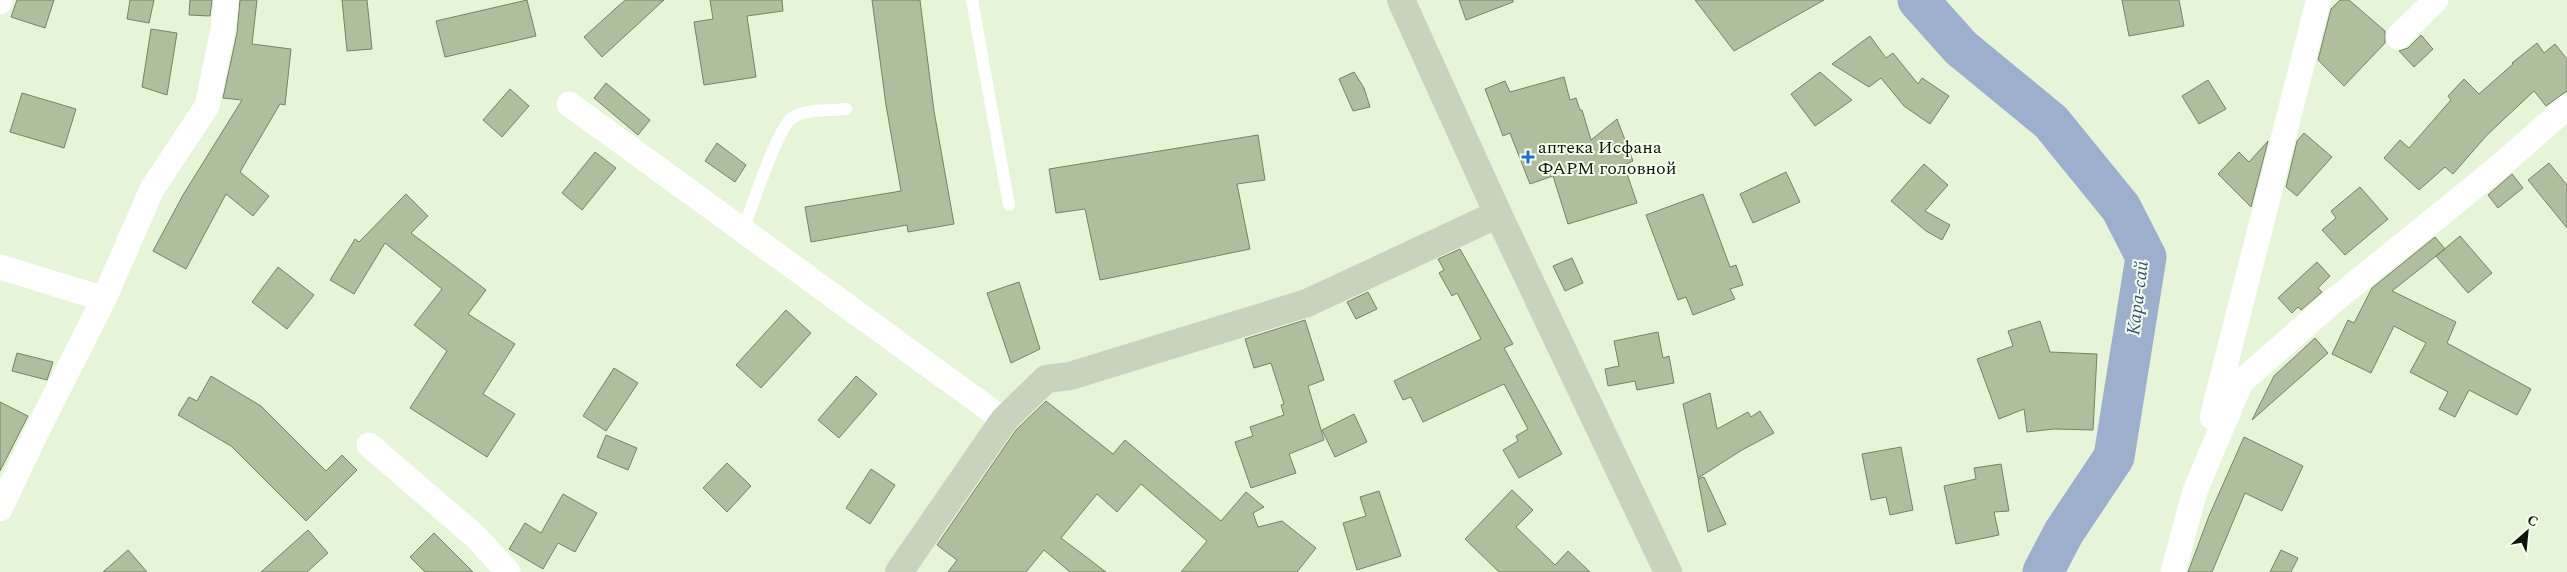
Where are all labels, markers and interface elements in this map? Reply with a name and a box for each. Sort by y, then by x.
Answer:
place label: аптека Исфана ФАРМ головной [1538,134,1677,182]
marker: аптека Исфана ФАРМ головной [1522,151,1534,163]
water label: Кара-сай [2119,259,2157,337]
north arrow [2502,507,2552,557]
text: С [2523,509,2542,532]

